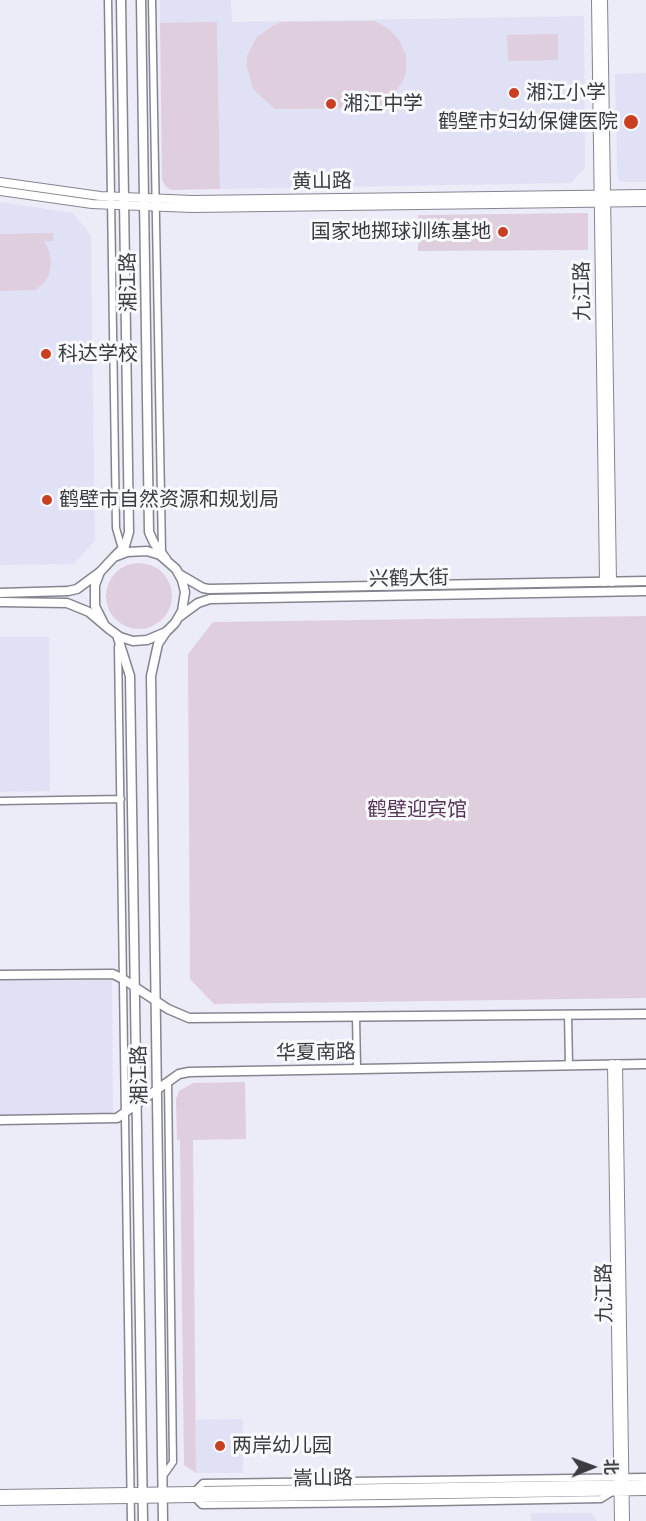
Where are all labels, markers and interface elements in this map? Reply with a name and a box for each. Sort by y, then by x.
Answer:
place label: 湘江小学 [526,81,606,105]
marker: 湘江小学 [507,86,521,100]
place label: 湘江中学 [343,92,423,116]
marker: 湘江中学 [324,97,338,111]
place label: 鹤壁市妇幼保健医院 [438,110,618,134]
marker: 鹤壁市妇幼保健医院 [622,113,640,131]
street label: 黄山路 [292,169,352,195]
place label: 国家地掷球训练基地 [311,220,491,244]
marker: 国家地掷球训练基地 [496,225,510,239]
street label: 湘江路 [116,252,142,312]
street label: 九江路 [570,261,596,321]
place label: 科达学校 [58,342,138,366]
marker: 科达学校 [39,347,53,361]
place label: 鹤壁市自然资源和规划局 [59,488,279,512]
marker: 鹤壁市自然资源和规划局 [40,493,54,507]
street label: 兴鹤大街 [369,566,449,592]
park label: 鹤壁迎宾馆 [367,798,467,822]
street label: 华夏南路 [276,1040,356,1066]
street label: 湘江路 [127,1045,153,1105]
street label: 九江路 [592,1263,618,1323]
place label: 两岸幼儿园 [232,1434,332,1458]
north arrow [562,1437,622,1497]
marker: 两岸幼儿园 [213,1439,227,1453]
text: 北 [601,1458,620,1475]
street label: 嵩山路 [293,1466,353,1492]

